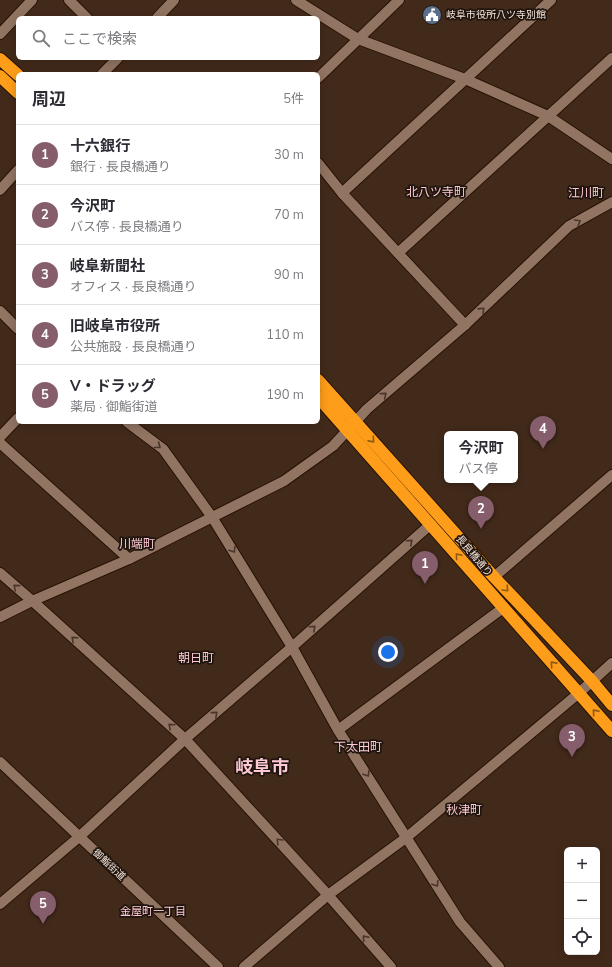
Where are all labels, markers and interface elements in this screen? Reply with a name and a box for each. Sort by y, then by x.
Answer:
public building icon: 岐阜市役所八ツ寺別館 [421,4,443,26]
place label: 岐阜市役所八ツ寺別館 [446,8,546,22]
search box [16,16,320,60]
icon: search [30,27,52,49]
text: ここで検索 [62,29,137,49]
text: 周辺 [32,88,66,111]
text: 5件 [283,90,304,108]
text: 十六銀行 [70,136,130,156]
text: 1 [41,146,49,164]
text: 30 m [274,146,304,164]
text: 銀行 · 長良橋通り [70,158,171,176]
district label: 北八ツ寺町 [406,184,466,200]
district label: 江川町 [568,185,604,201]
text: 今沢町 [70,196,115,216]
text: 2 [41,206,49,224]
text: 70 m [274,206,304,224]
text: バス停 · 長良橋通り [70,218,184,236]
one-way arrow [573,219,581,226]
text: 岐阜新聞社 [70,256,145,276]
text: 3 [41,266,49,284]
text: 90 m [274,266,304,284]
text: オフィス · 長良橋通り [70,278,196,296]
one-way arrow [477,307,485,314]
text: 旧岐阜市役所 [70,316,160,336]
text: 4 [41,326,49,344]
text: 110 m [266,326,304,344]
text: 公共施設 · 長良橋通り [70,338,197,356]
text: V・ドラッグ [70,376,156,396]
text: 5 [41,386,49,404]
text: 190 m [266,386,304,404]
one-way arrow [379,392,387,399]
text: 薬局 · 御鮨街道 [70,398,158,416]
pin: 4 [530,416,556,449]
popup [444,431,518,483]
one-way arrow [368,435,375,443]
text: 今沢町 [458,438,504,458]
one-way arrow [154,441,161,448]
text: バス停 [458,460,498,478]
pin: 2 [468,496,494,529]
street label: 長良橋通り [453,532,495,580]
district label: 川端町 [119,536,155,552]
one-way arrow [405,539,413,546]
one-way arrow [228,546,235,553]
pin: 1 [412,551,438,584]
one-way arrow [456,553,463,560]
one-way arrow [501,584,509,592]
one-way arrow [13,585,21,592]
one-way arrow [308,626,316,633]
one-way arrow [71,636,79,643]
your location [378,642,398,662]
district label: 朝日町 [178,650,214,666]
one-way arrow [550,661,558,669]
one-way arrow [593,709,600,717]
one-way arrow [210,711,218,718]
one-way arrow [168,723,175,730]
pin: 3 [559,724,585,757]
district label: 下太田町 [334,739,382,755]
district label: 岐阜市 [235,755,289,779]
one-way arrow [362,770,369,777]
district label: 秋津町 [446,802,482,818]
one-way arrow [276,838,283,846]
street label: 御鮨街道 [90,846,128,884]
map controls [564,847,600,955]
button: + [564,847,600,883]
one-way arrow [432,880,439,887]
button: − [564,883,600,919]
pin: 5 [30,891,56,924]
district label: 金屋町一丁目 [120,904,186,919]
button: locate [564,919,600,955]
one-way arrow [363,935,370,942]

